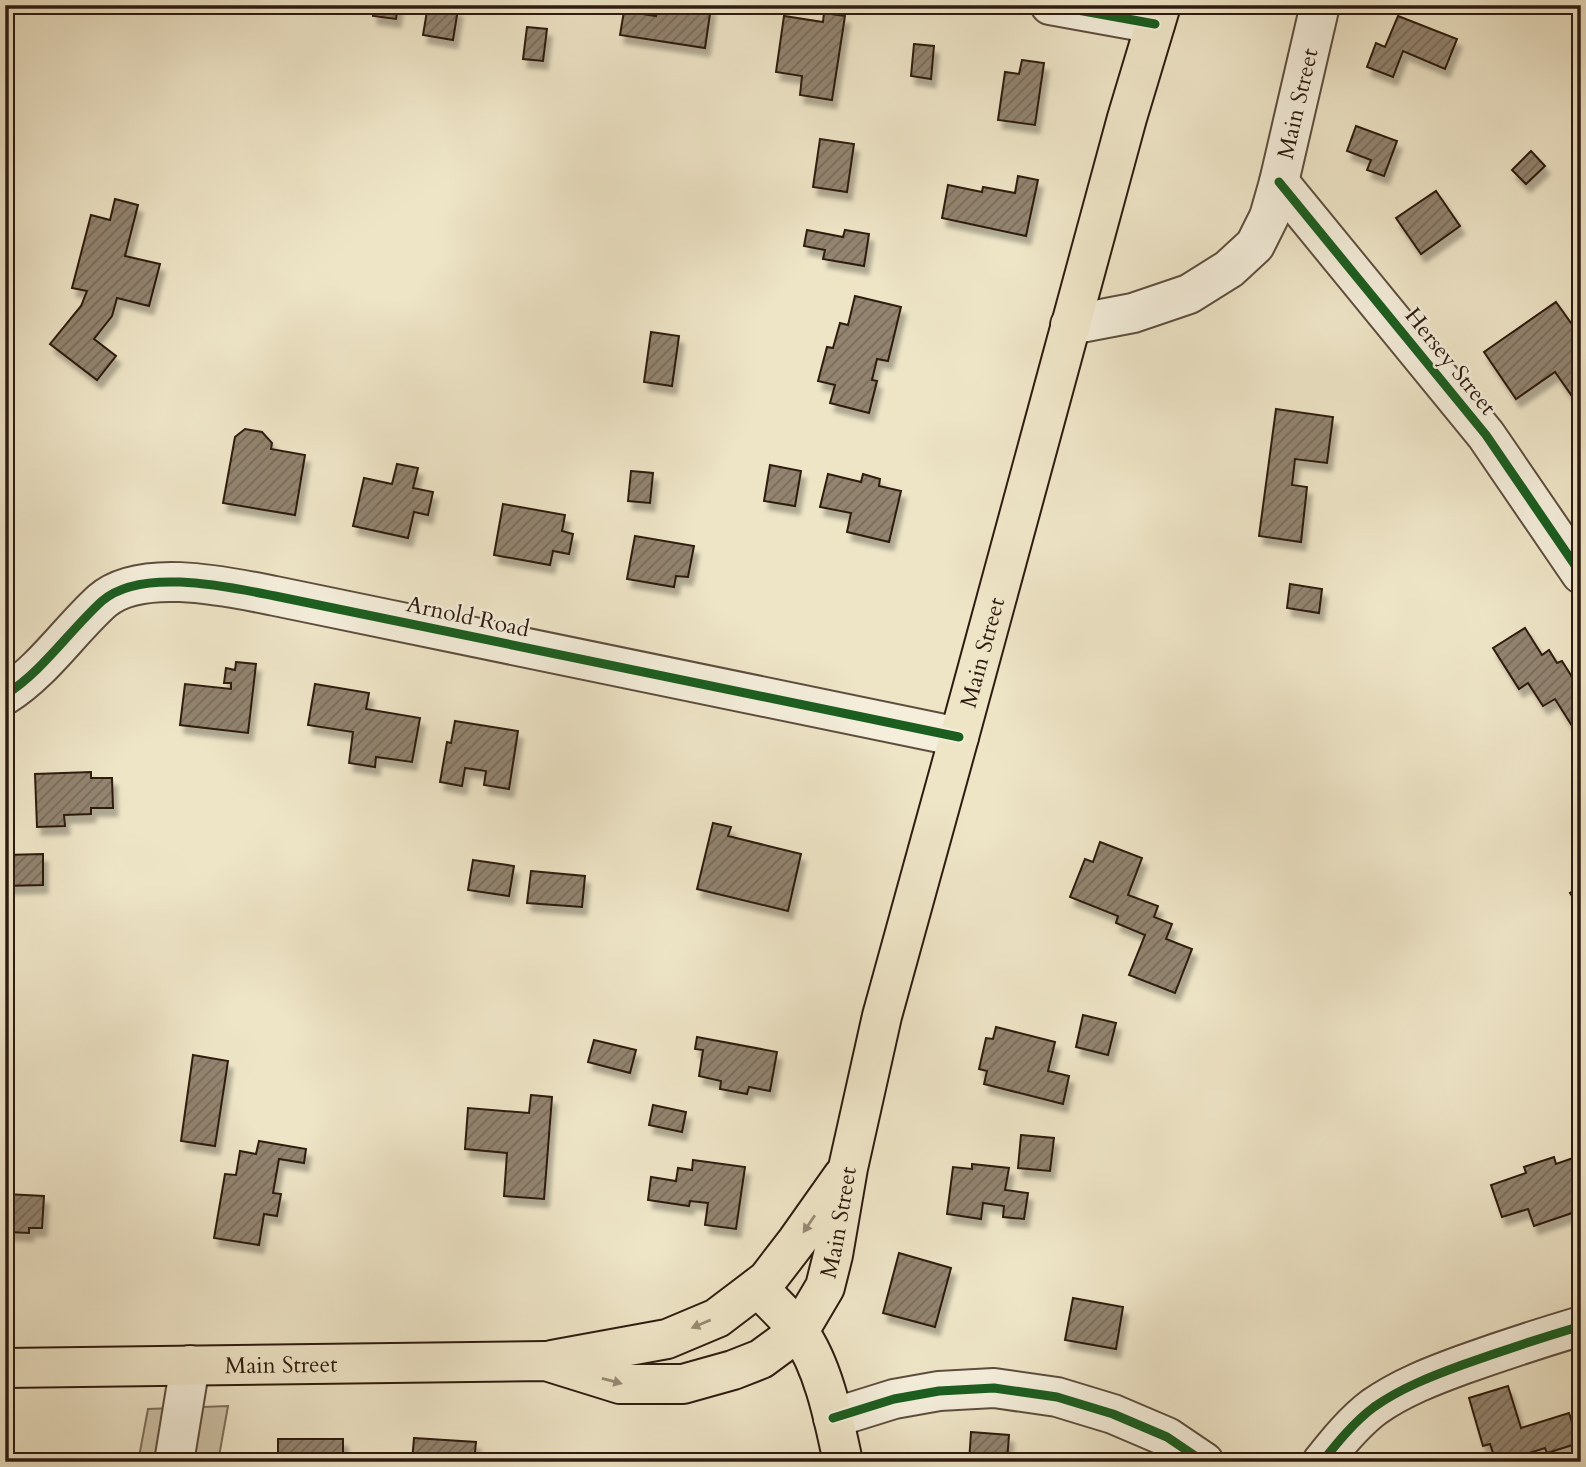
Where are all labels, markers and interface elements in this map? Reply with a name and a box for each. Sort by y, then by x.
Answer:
street label: Main Street [1270,45,1325,162]
street label: Hersey Street [1398,301,1504,422]
street label: Arnold Road [404,588,533,645]
street label: Main Street [953,594,1012,711]
street label: Main Street [813,1164,864,1281]
one-way arrow [802,1214,815,1234]
one-way arrow [691,1319,712,1330]
street label: Main Street [224,1349,338,1381]
one-way arrow [601,1376,623,1387]

